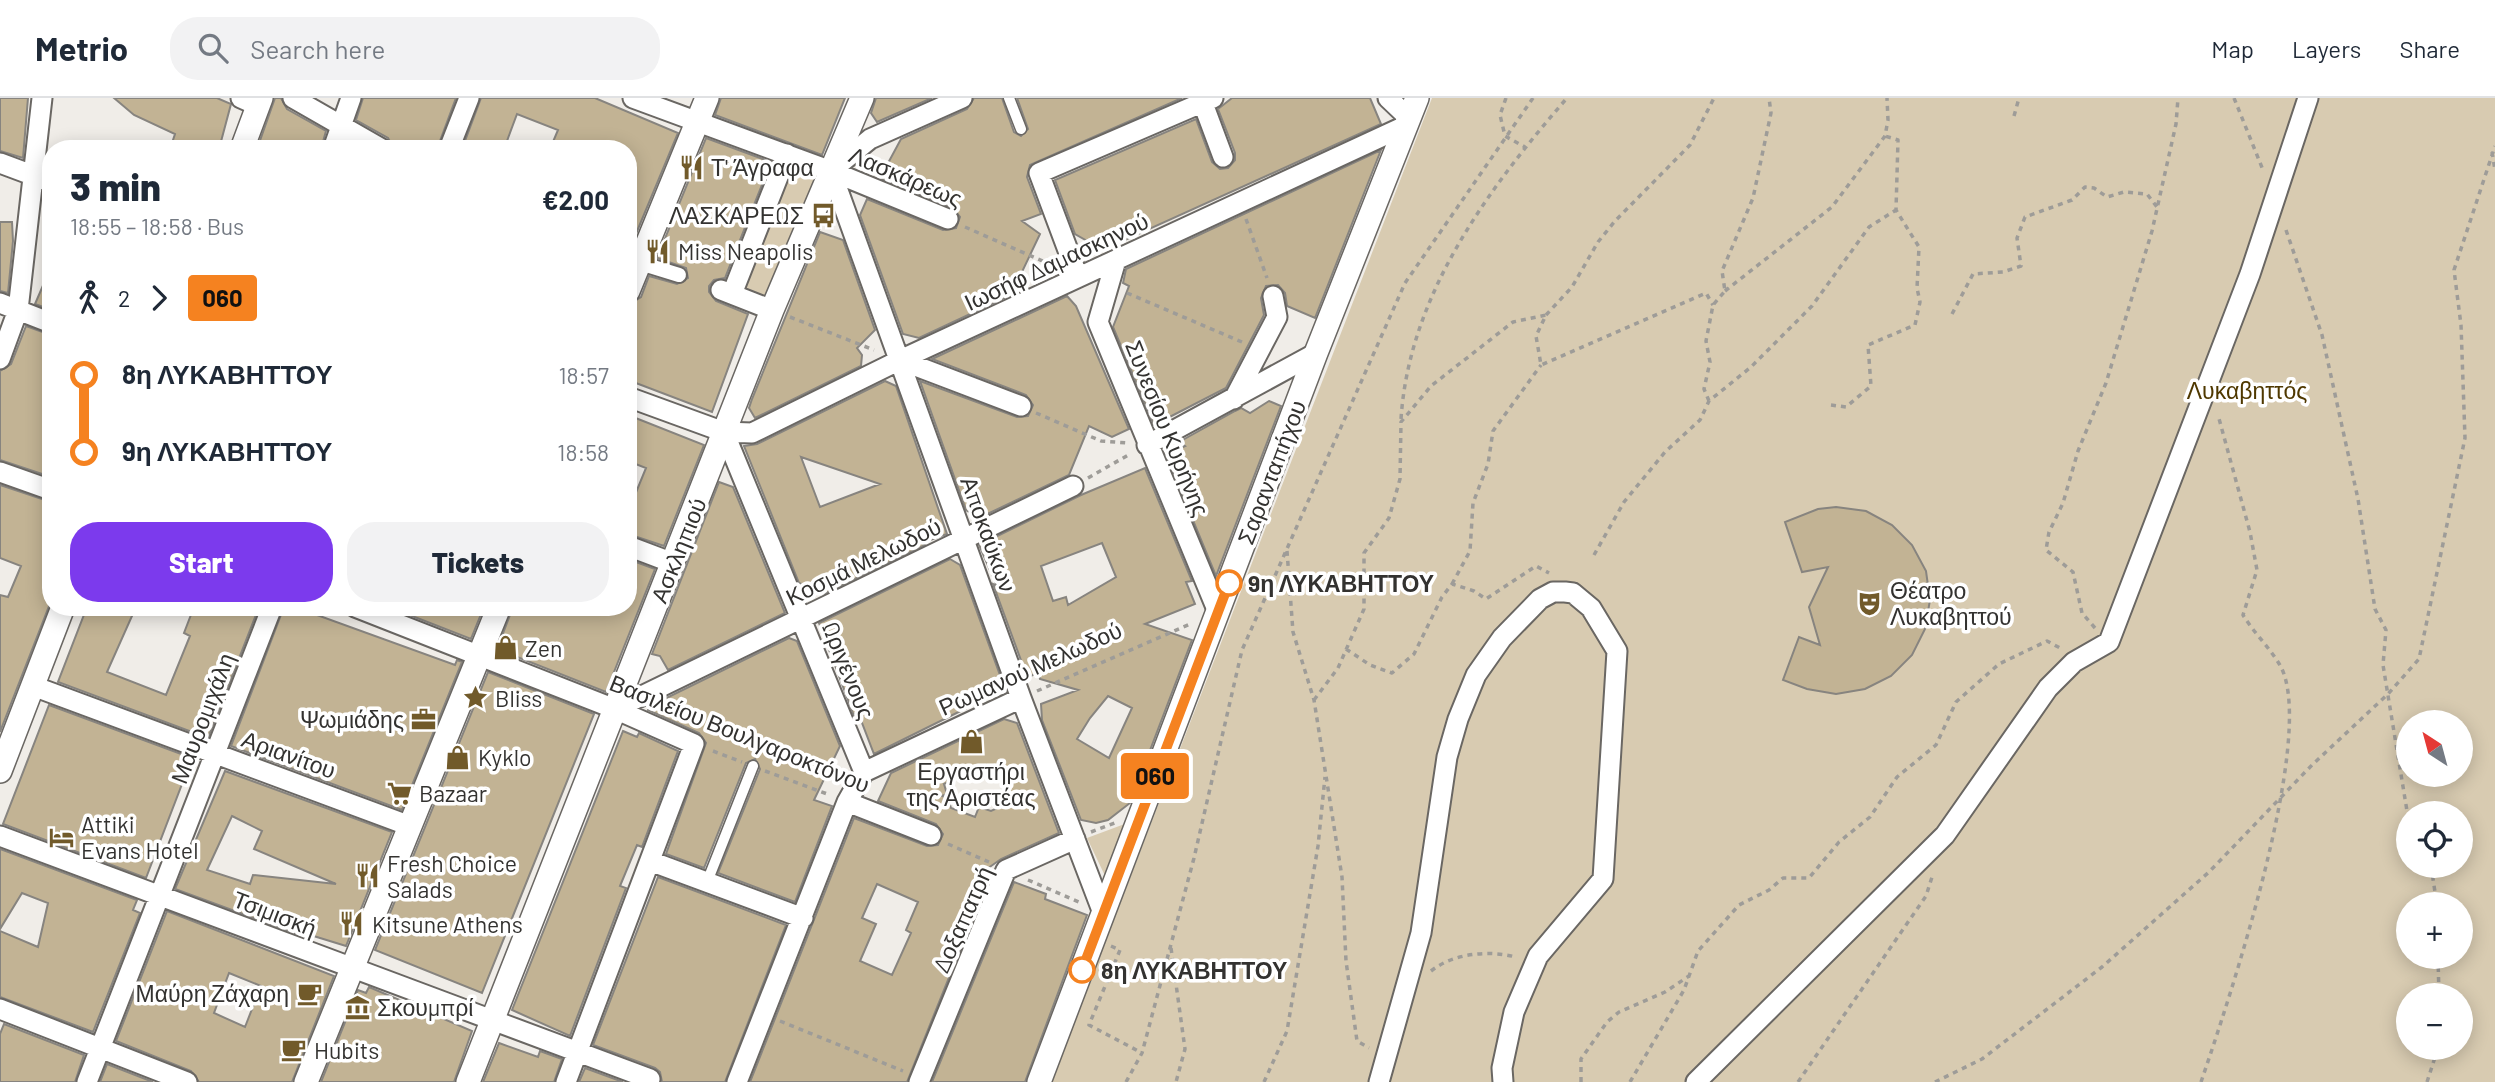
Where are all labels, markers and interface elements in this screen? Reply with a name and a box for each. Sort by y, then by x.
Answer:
search box [170,17,660,80]
text: Metrio [35,28,128,68]
icon: search [194,29,232,67]
text: Search here [250,33,385,64]
text: Map [2211,34,2254,63]
text: Layers [2292,34,2361,63]
text: Share [2399,34,2460,63]
street label: Λασκάρεως [845,140,967,212]
restaurant icon: Τ' Άγραφα [677,153,705,181]
place label: Τ' Άγραφα [711,153,814,181]
text: 3 min [70,163,161,209]
text: €2.00 [542,184,609,215]
place label: ΛΑΣΚΑΡΕΩΣ [669,201,804,229]
bus stop icon: ΛΑΣΚΑΡΕΩΣ [810,201,838,229]
street label: Ιωσήφ Δαμασκηνού [959,206,1153,316]
text: 18:55 – 18:58 · Bus [70,212,244,240]
restaurant icon: Miss Neapolis [644,237,672,265]
place label: Miss Neapolis [678,237,813,265]
icon: walk [70,279,108,317]
icon: forward [140,279,178,317]
text: 060 [202,283,243,312]
text: 2 [118,284,130,312]
street label: Συνεσίου Κυρήνης [1120,336,1216,520]
text: 8η ΛΥΚΑΒΗΤΤΟΥ [122,358,333,389]
text: 18:57 [558,361,609,389]
park label: Λυκαβηττός [2187,376,2307,404]
street label: Σαρανταπήχου [1231,396,1311,548]
text: 9η ΛΥΚΑΒΗΤΤΟΥ [122,435,332,466]
text: 18:58 [557,438,609,466]
street label: Αποκαύκων [955,472,1023,596]
street label: Ασκληπιού [644,493,712,607]
street label: Κοσμά Μελωδού [781,511,945,611]
button: Start [70,522,333,602]
button: Tickets [347,522,609,602]
place label: 9η ΛΥΚΑΒΗΤΤΟΥ [1248,569,1434,597]
marker: 9η ΛΥΚΑΒΗΤΤΟΥ [1216,570,1242,596]
place label: Θέατρο Λυκαβηττού [1890,576,2012,630]
theatre icon: Θέατρο Λυκαβηττού [1856,589,1884,617]
street label: Ρωμανού Μελωδού [934,615,1126,721]
street label: Ωριγένους [817,617,881,723]
shop icon: Zen [491,634,519,662]
place label: Zen [525,634,562,662]
street label: Μαυρομιχάλη [164,649,240,787]
street label: Βασιλείου Βουλγαροκτόνου [606,668,874,798]
place icon: Bliss [461,684,489,712]
place label: Bliss [495,684,542,712]
place label: Ψωμιάδης [300,705,404,733]
office icon: Ψωμιάδης [410,705,438,733]
north arrow [2396,710,2473,788]
map controls [2396,710,2473,1060]
street label: Αριανίτου [238,724,340,784]
shop icon: Εργαστήρι της Αριστέας [957,727,985,755]
shop icon: Kyklo [444,743,472,771]
place label: Kyklo [478,743,532,771]
line badge: 060 [1115,753,1195,799]
place label: Εργαστήρι της Αριστέας [906,757,1036,811]
text: 060 [1135,761,1175,790]
supermarket icon: Bazaar [385,779,413,807]
place label: Bazaar [419,779,488,807]
button: locate [2396,801,2473,878]
place label: Attiki Evans Hotel [81,810,198,864]
hotel icon: Attiki Evans Hotel [47,823,75,851]
place label: Fresh Choice Salads [387,849,517,903]
street label: Δοξαπατρή [926,861,998,977]
restaurant icon: Fresh Choice Salads [353,862,381,890]
street label: Τσιμισκή [229,884,321,942]
button: + [2396,892,2473,969]
restaurant icon: Kitsune Athens [338,910,366,938]
place label: Kitsune Athens [372,910,523,938]
place label: 8η ΛΥΚΑΒΗΤΤΟΥ [1101,956,1287,984]
marker: 8η ΛΥΚΑΒΗΤΤΟΥ [1069,957,1095,983]
place label: Μαύρη Ζάχαρη [136,979,289,1007]
cafe icon: Μαύρη Ζάχαρη [295,979,323,1007]
button: − [2396,983,2473,1060]
museum icon: Σκουμπρί [343,993,371,1021]
place label: Σκουμπρί [377,993,473,1021]
cafe icon: Hubits [280,1036,308,1064]
place label: Hubits [314,1036,379,1064]

